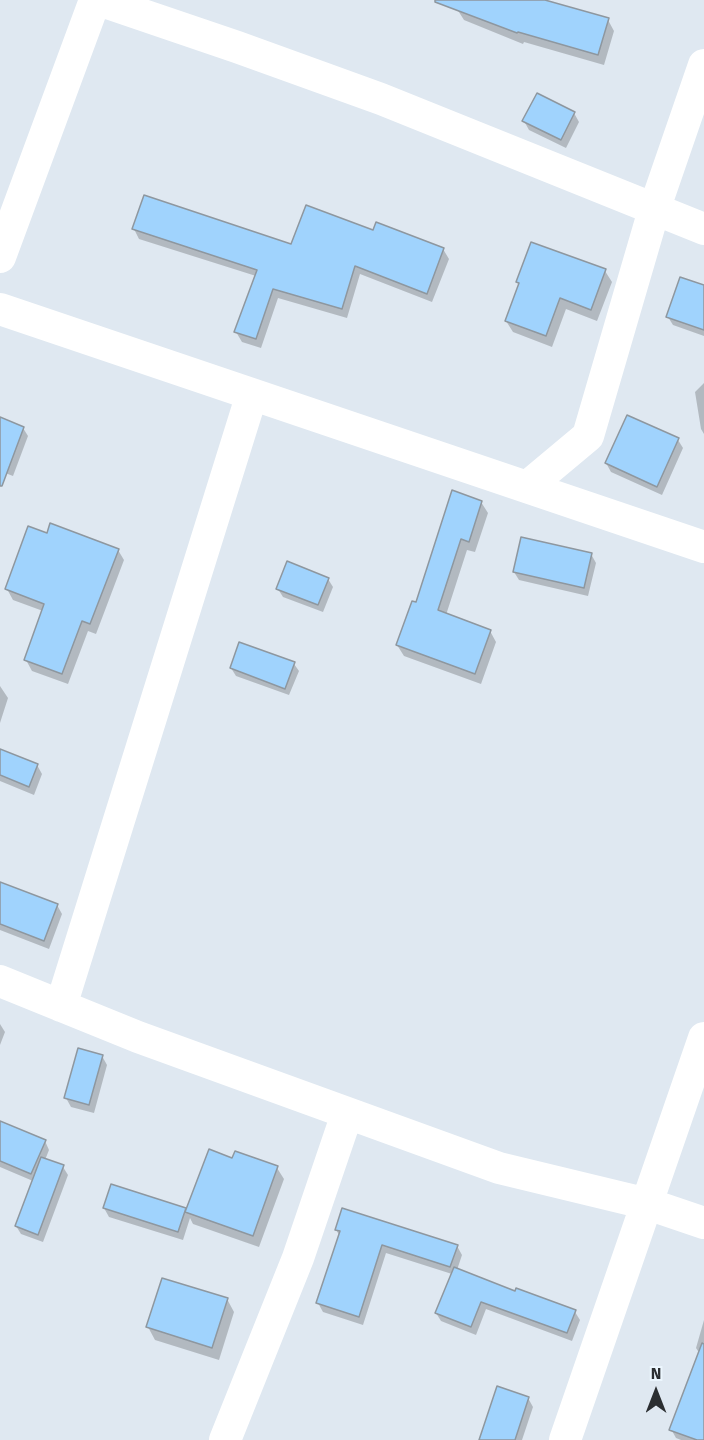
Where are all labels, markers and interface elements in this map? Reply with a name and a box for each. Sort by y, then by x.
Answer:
north arrow [626,1362,686,1422]
text: N [651,1364,661,1383]

